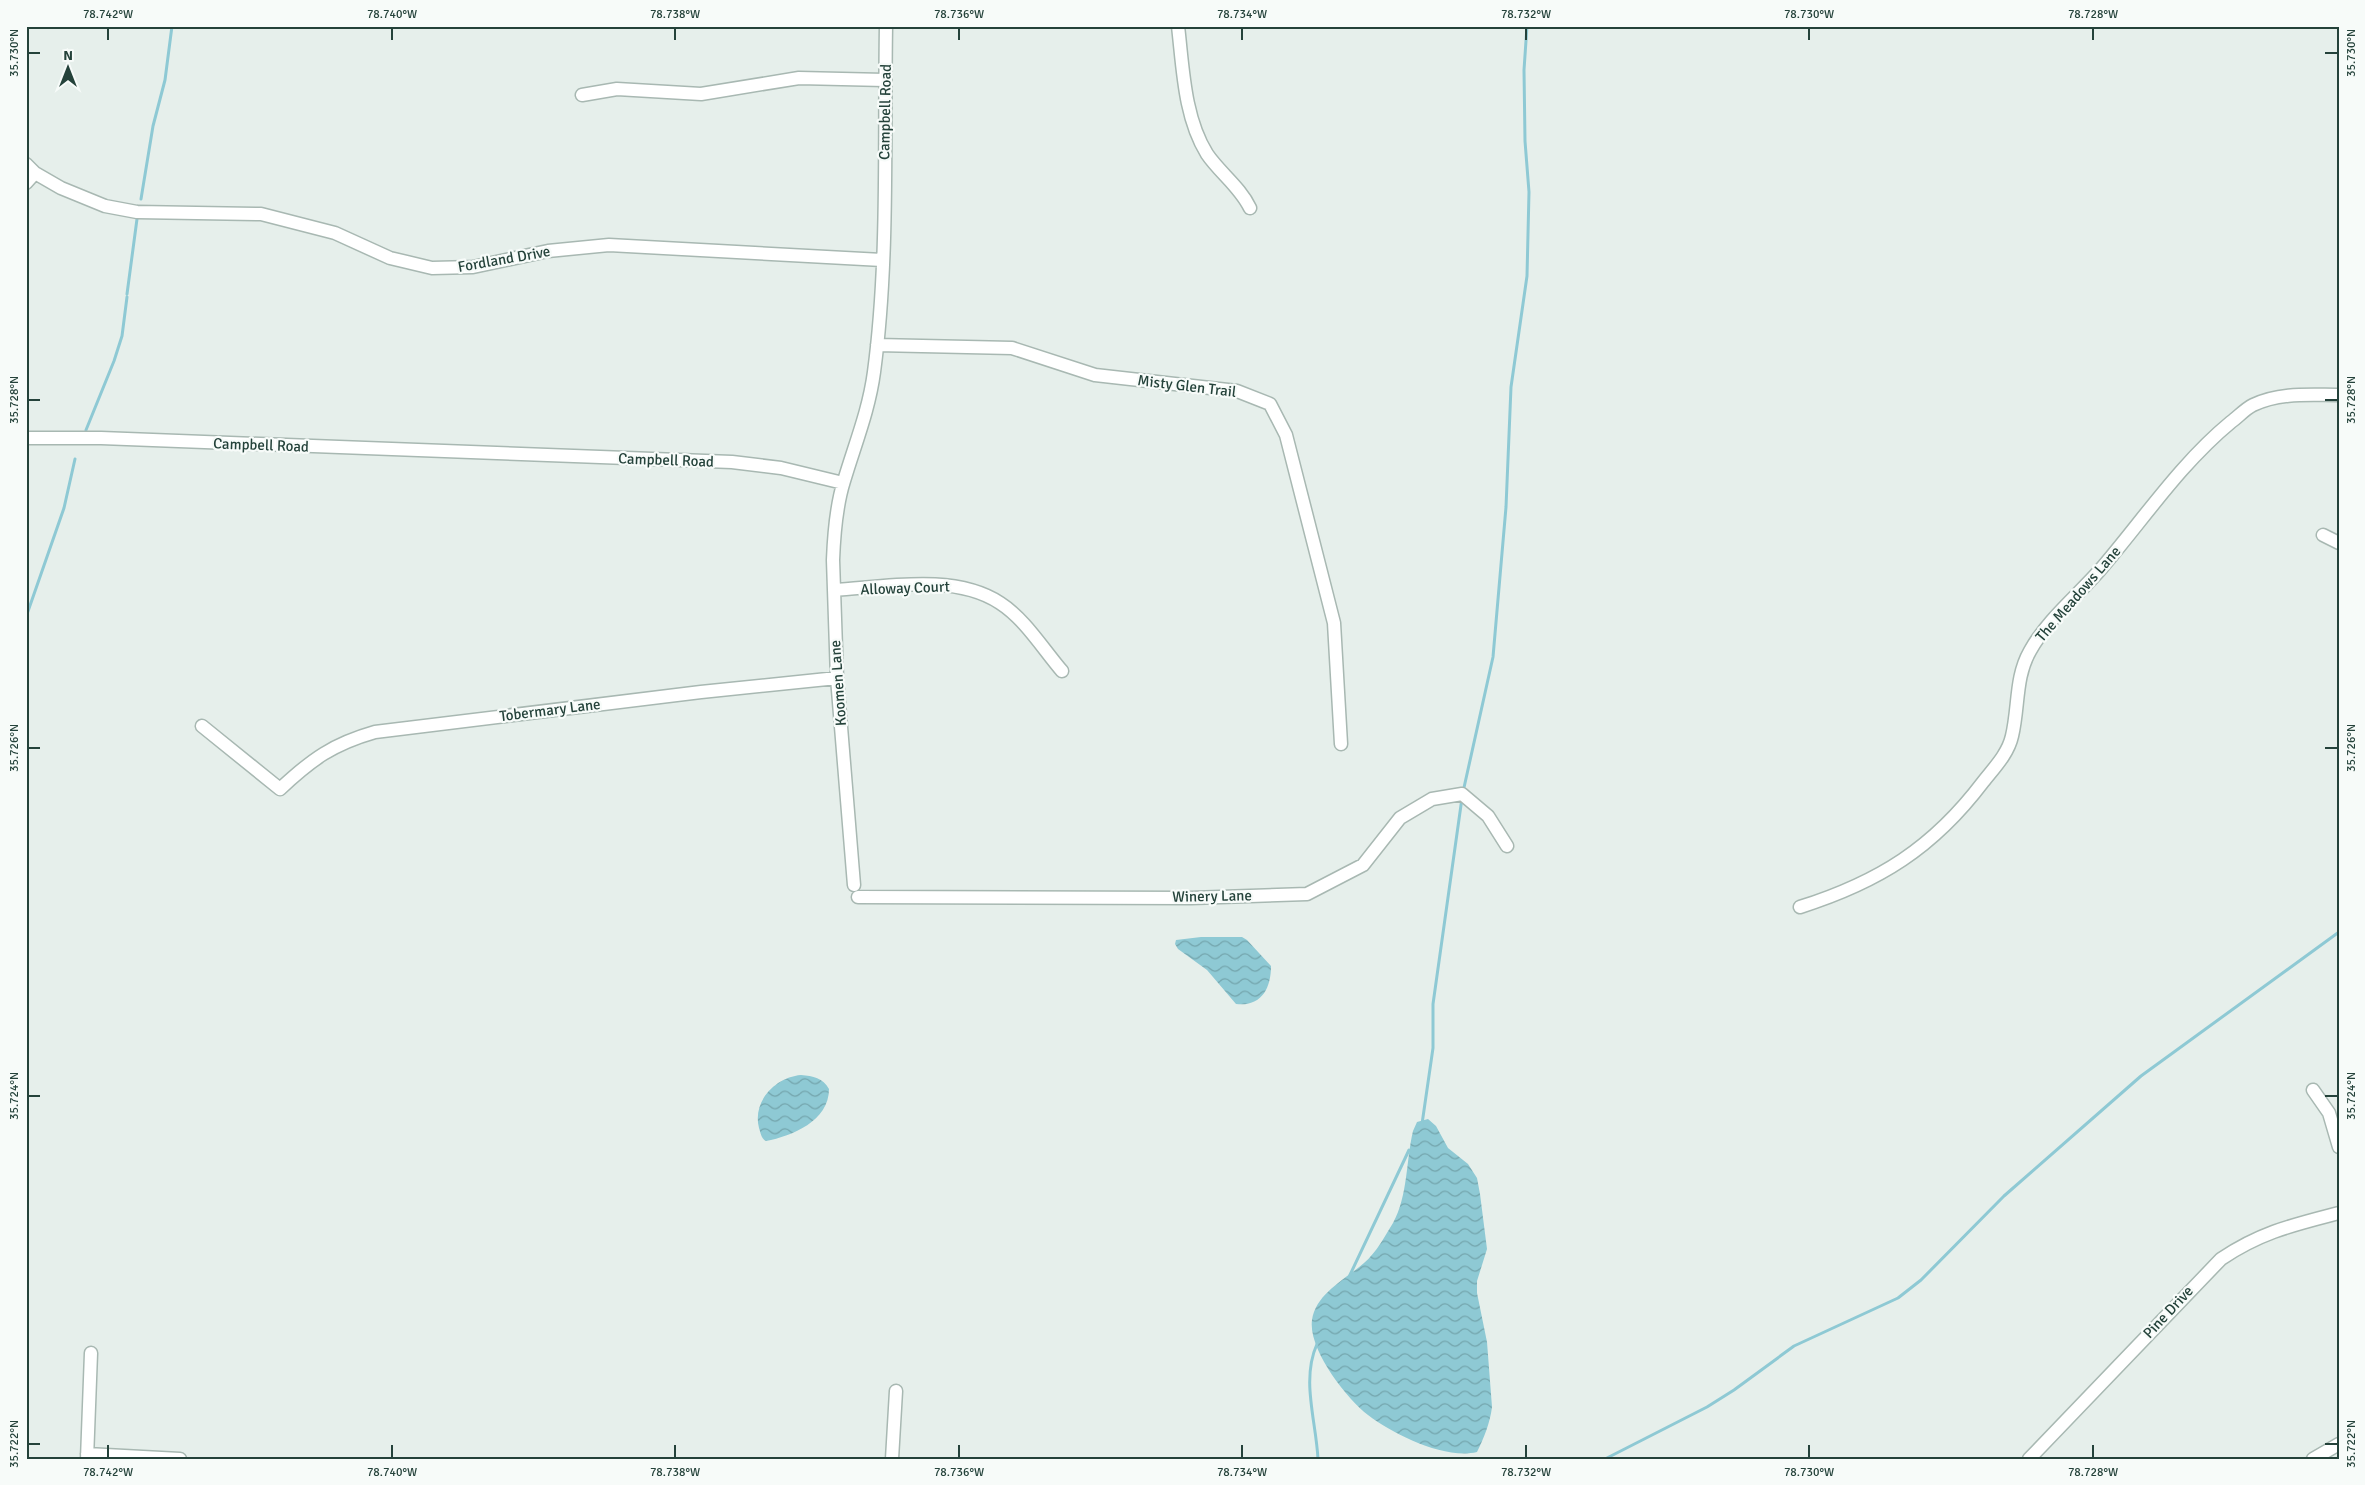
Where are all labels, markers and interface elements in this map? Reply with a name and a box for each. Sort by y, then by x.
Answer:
text: 78.742°W [83,7,133,22]
text: 78.740°W [367,7,417,22]
text: 78.738°W [650,7,700,22]
text: 78.736°W [934,7,984,22]
text: 78.734°W [1217,7,1267,22]
text: 78.732°W [1501,7,1551,22]
text: 78.730°W [1784,7,1834,22]
text: 78.728°W [2068,7,2118,22]
text: 35.730°N [7,29,22,77]
text: 35.730°N [2344,29,2359,77]
north arrow [42,42,92,92]
text: N [63,47,73,64]
street label: Campbell Road [875,64,895,160]
street label: Fordland Drive [456,242,552,276]
street label: Misty Glen Trail [1137,371,1237,401]
text: 35.728°N [7,376,22,424]
text: 35.728°N [2344,376,2359,424]
street label: Campbell Road [213,434,309,456]
street label: Campbell Road [618,449,714,471]
street label: The Meadows Lane [2032,543,2124,645]
street label: Alloway Court [860,577,950,599]
street label: Koomen Lane [826,639,850,727]
street label: Tobermary Lane [498,695,602,725]
text: 35.726°N [7,724,22,772]
text: 35.726°N [2344,724,2359,772]
street label: Winery Lane [1172,886,1252,906]
text: 35.724°N [7,1072,22,1120]
text: 35.724°N [2344,1072,2359,1120]
street label: Pine Drive [2139,1282,2197,1342]
text: 35.722°N [7,1420,22,1468]
text: 35.722°N [2344,1420,2359,1468]
text: 78.742°W [83,1465,133,1480]
text: 78.740°W [367,1465,417,1480]
text: 78.738°W [650,1465,700,1480]
text: 78.736°W [934,1465,984,1480]
text: 78.734°W [1217,1465,1267,1480]
text: 78.732°W [1501,1465,1551,1480]
text: 78.730°W [1784,1465,1834,1480]
text: 78.728°W [2068,1465,2118,1480]

